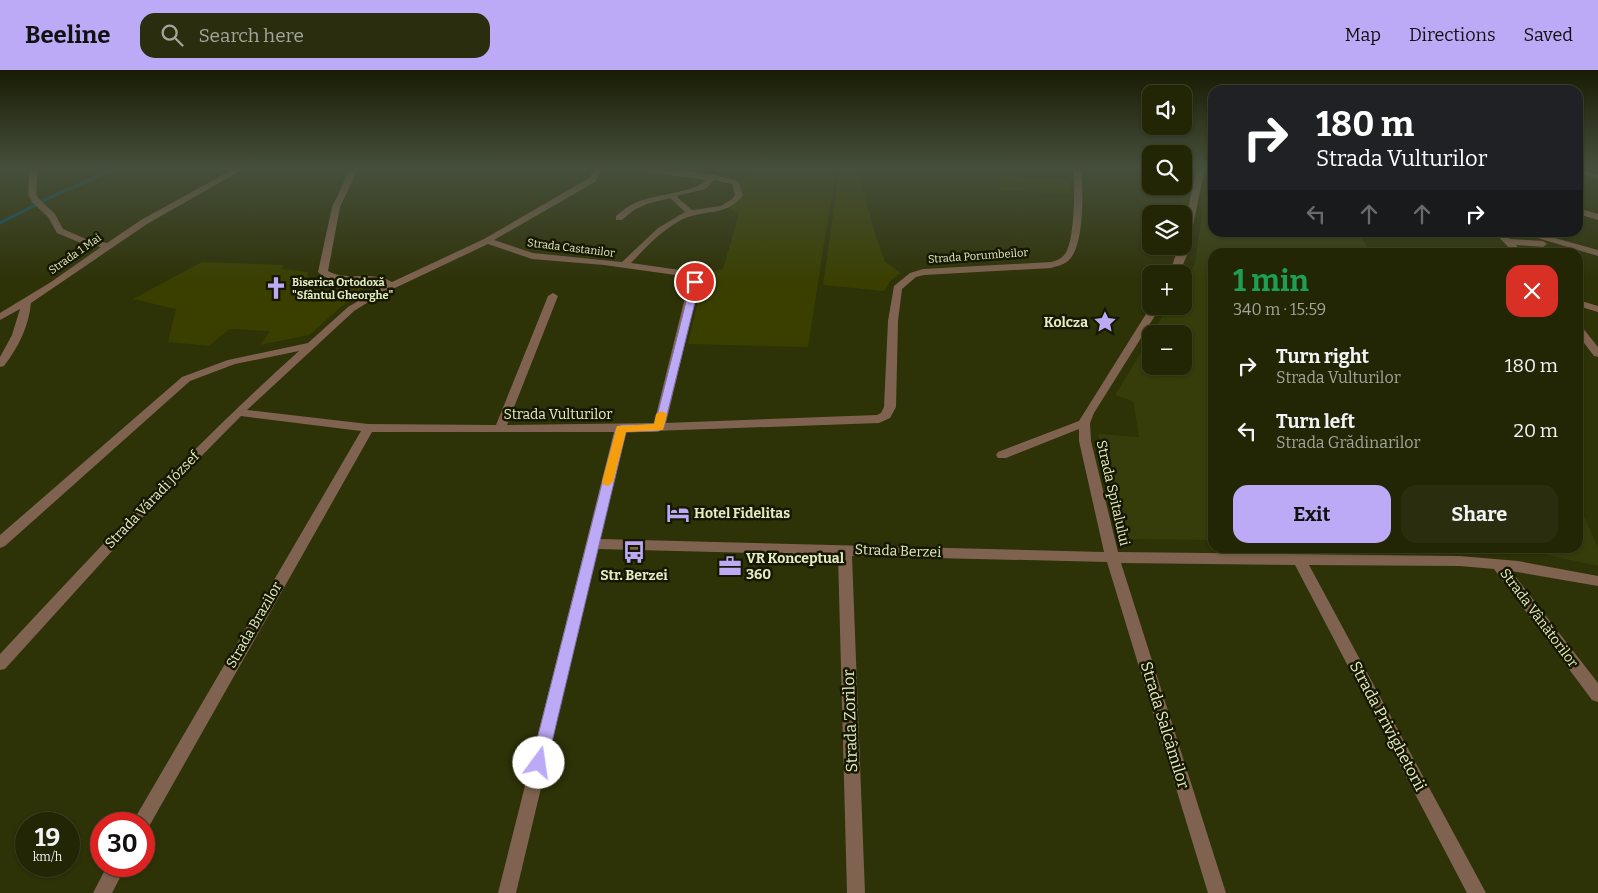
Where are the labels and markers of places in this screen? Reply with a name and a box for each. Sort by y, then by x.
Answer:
pin [674,261,716,303]
church icon: Biserica Ortodoxă "Sfântul Gheorghe" [263,275,289,301]
place label: Biserica Ortodoxă "Sfântul Gheorghe" [292,276,393,302]
place icon: Kolcza [1092,309,1118,335]
place label: Kolcza [1044,314,1088,331]
hotel icon: Hotel Fidelitas [665,500,691,526]
place label: Hotel Fidelitas [694,505,790,522]
bus stop icon: Str. Berzei [621,539,647,565]
place label: VR Konceptual 360 [746,550,845,583]
office icon: VR Konceptual 360 [717,553,743,579]
place label: Str. Berzei [600,567,668,584]

